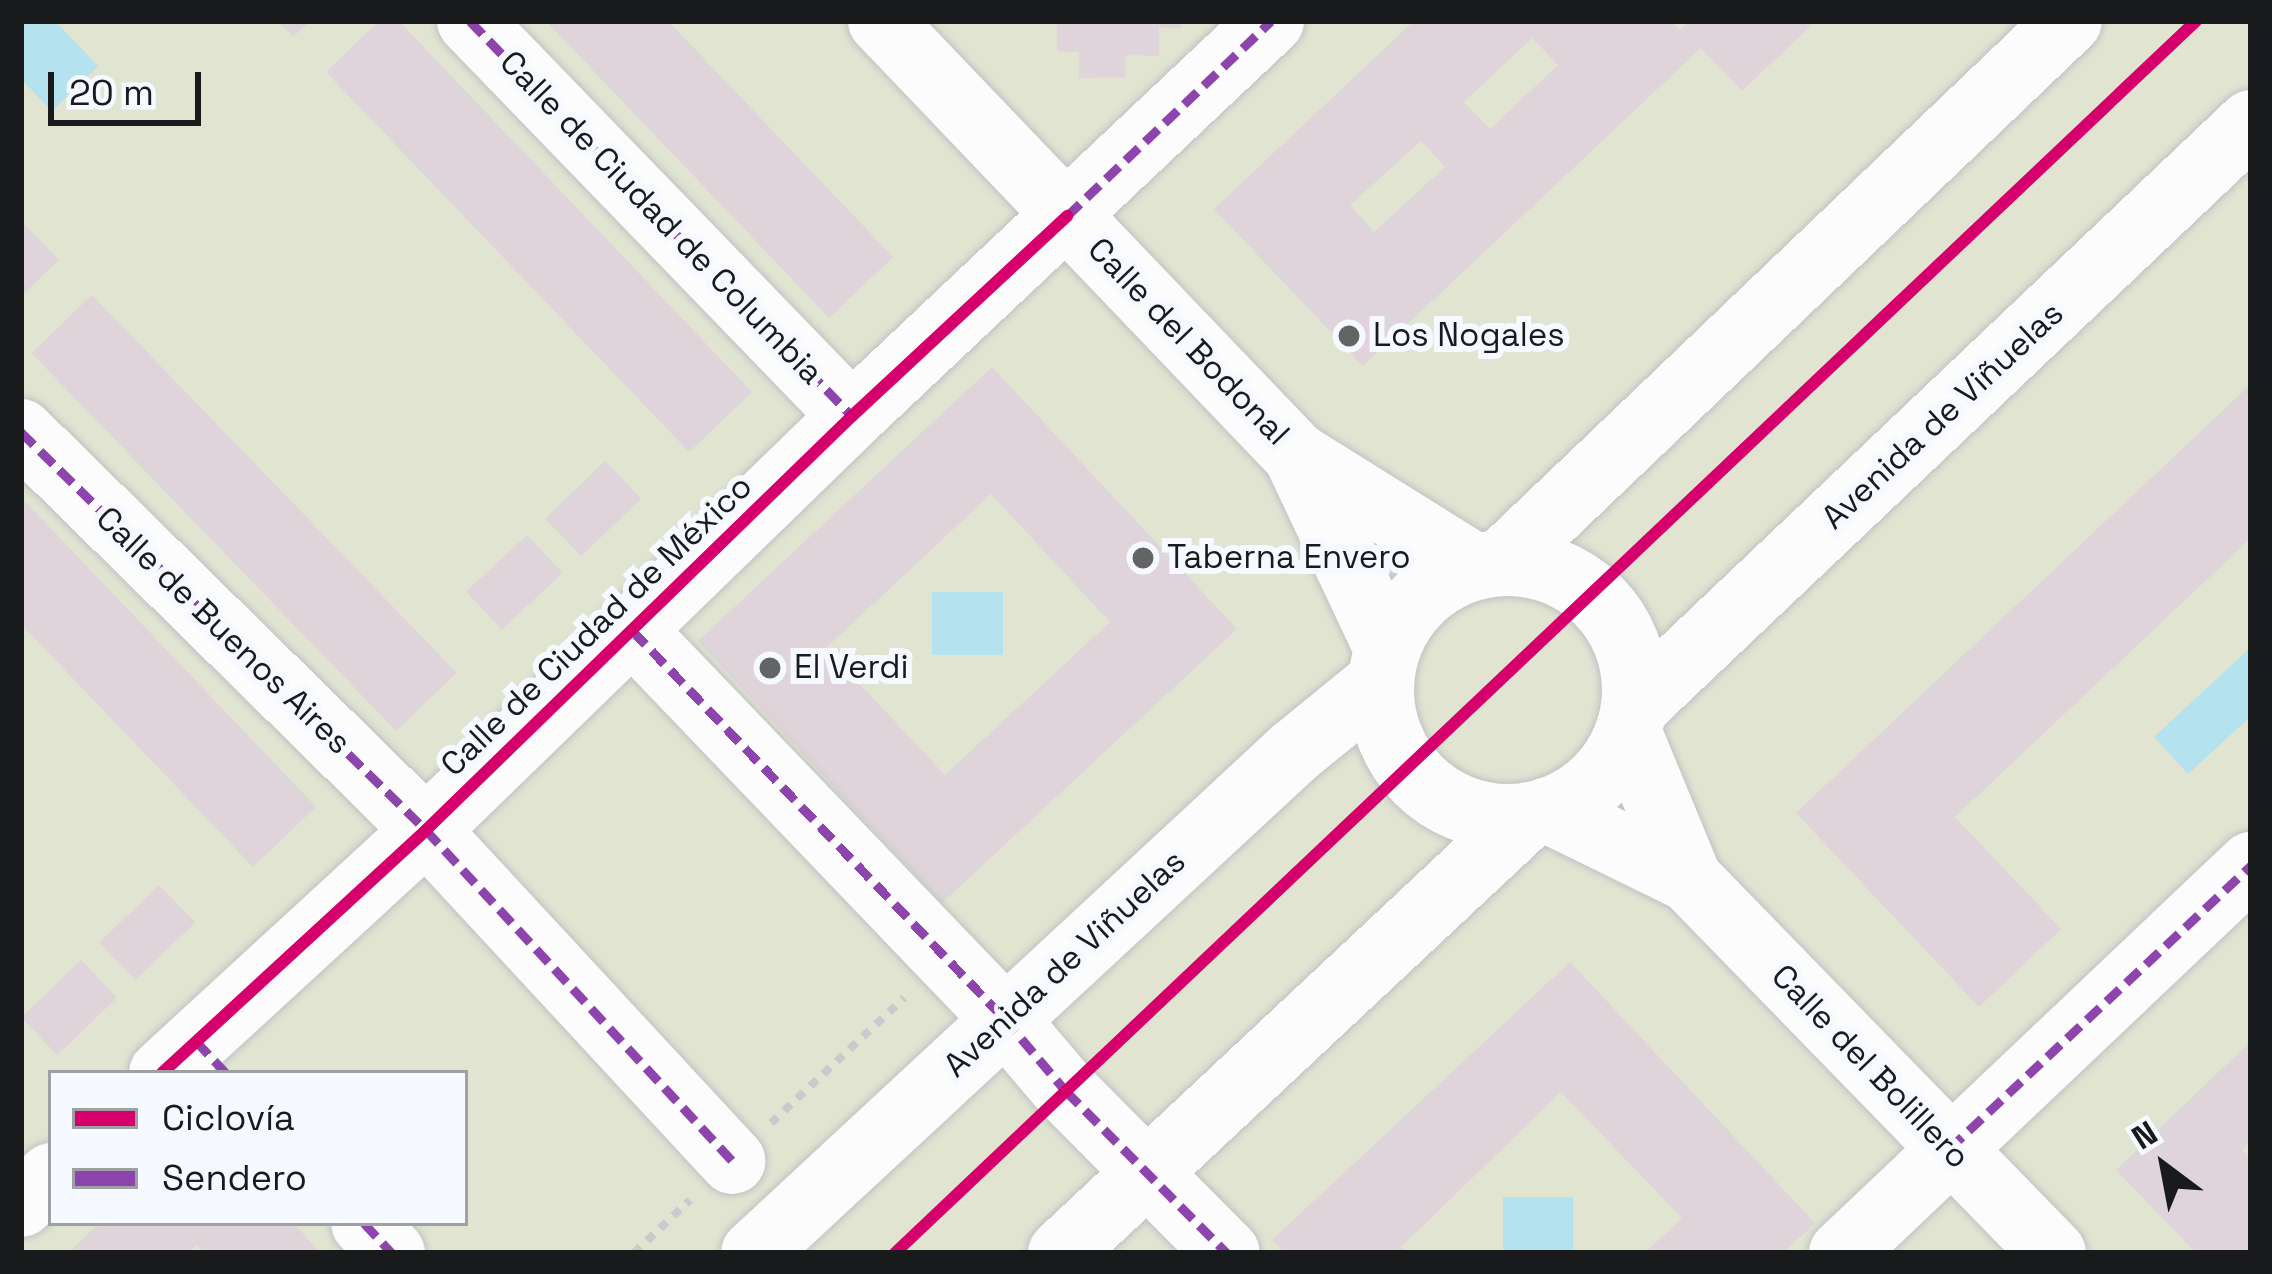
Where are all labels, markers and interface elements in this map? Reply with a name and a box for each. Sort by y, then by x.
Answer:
street label: Calle de Ciudad de Columbia [491,43,831,393]
scale bar [54,48,207,122]
text: 20 m [69,70,154,116]
street label: Calle del Bodonal [1079,230,1297,454]
street label: Avenida de Viñuelas [1814,294,2072,538]
place label: Los Nogales [1373,316,1565,356]
marker: Los Nogales [1336,323,1362,349]
street label: Calle de Ciudad de México [433,467,761,785]
street label: Calle de Buenos Aires [87,499,359,763]
place label: Taberna Envero [1167,538,1411,578]
marker: Taberna Envero [1130,545,1156,571]
place label: El Verdi [794,648,909,688]
marker: El Verdi [757,655,783,681]
street label: Avenida de Viñuelas [936,842,1194,1086]
street label: Calle del Bolillero [1763,957,1977,1177]
legend [48,1070,468,1226]
text: Ciclovía [162,1095,295,1141]
north arrow [2104,1106,2224,1226]
text: N [2124,1112,2165,1159]
text: Sendero [162,1155,307,1201]

